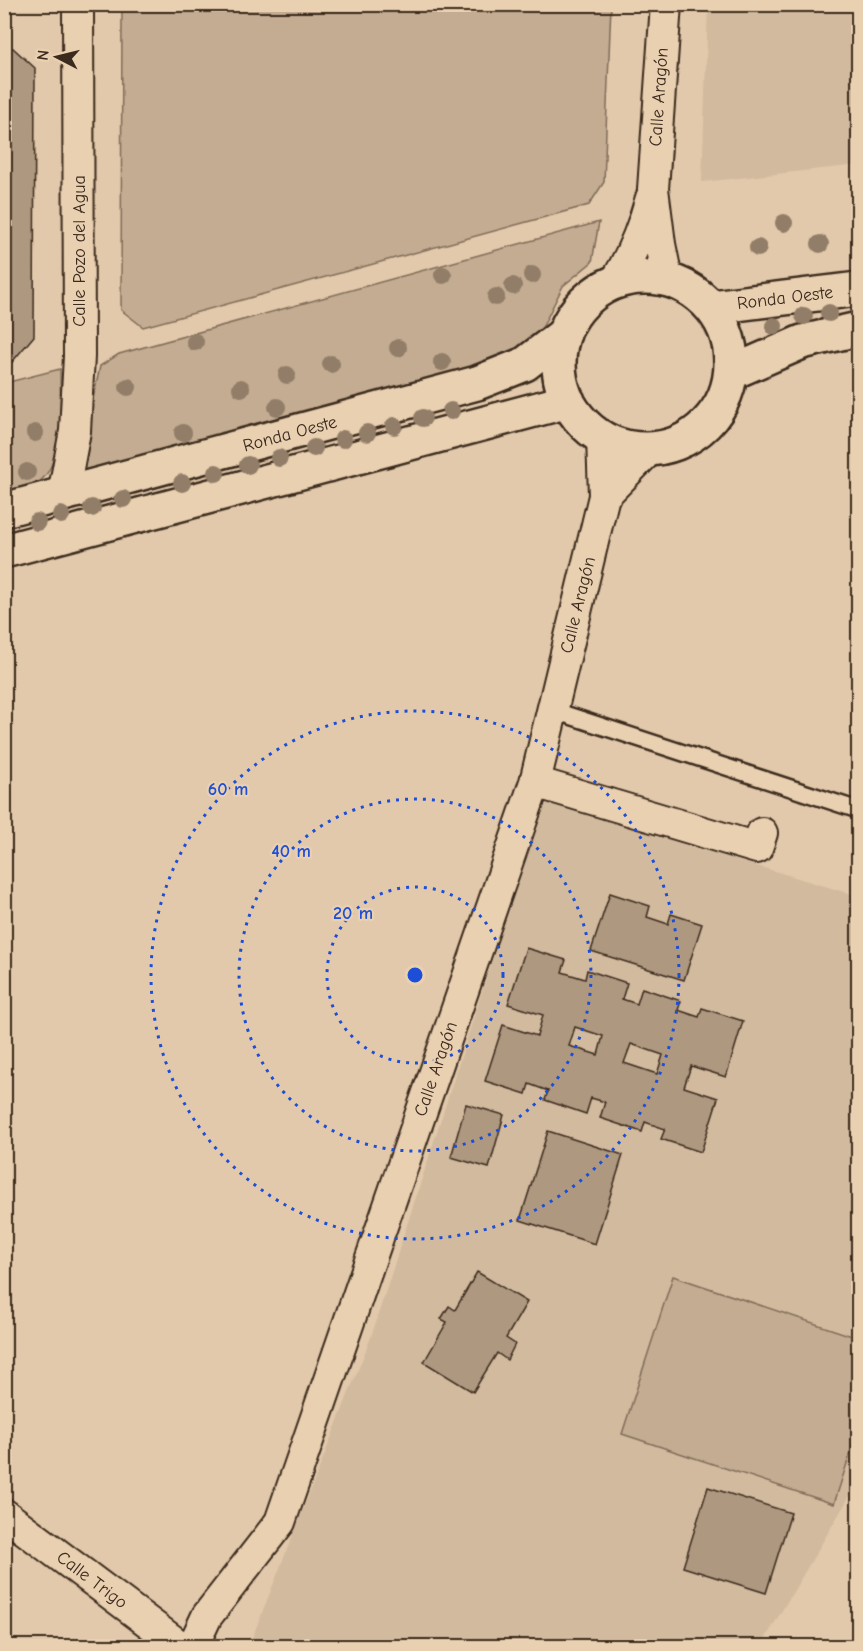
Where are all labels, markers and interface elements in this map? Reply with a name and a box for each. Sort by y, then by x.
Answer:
north arrow [27,27,87,87]
street label: Calle Aragón [645,47,673,147]
text: N [34,49,53,62]
street label: Calle Pozo del Agua [69,175,90,327]
street label: Ronda Oeste [736,282,834,314]
street label: Ronda Oeste [241,411,339,457]
street label: Calle Aragón [556,555,600,655]
text: 60 m [208,779,248,800]
text: 40 m [271,841,311,862]
text: 20 m [333,903,373,924]
centre of rings [405,965,425,985]
street label: Calle Aragón [410,1019,462,1119]
street label: Calle Trigo [53,1547,131,1613]

